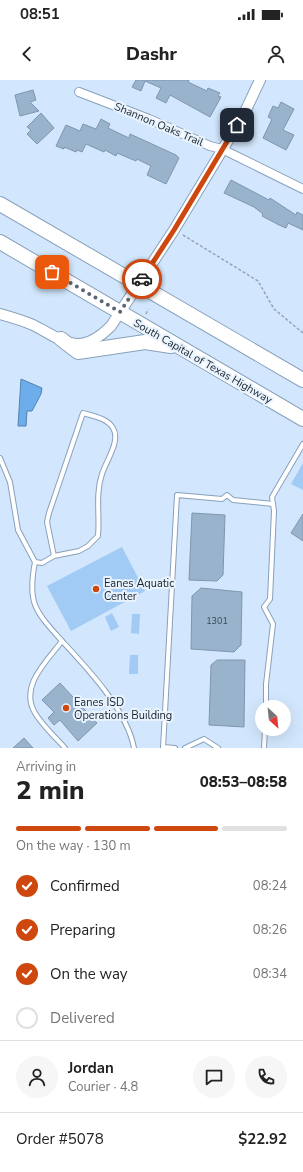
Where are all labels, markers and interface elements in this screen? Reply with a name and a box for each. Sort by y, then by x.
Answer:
text: 08:51 [20,4,60,24]
text: Dashr [126,42,177,66]
icon: back [16,43,38,65]
icon: person [265,43,287,65]
street label: Shannon Oaks Trail [112,99,206,150]
pin [220,108,254,142]
icon: home [226,114,248,136]
pin [35,255,69,289]
courier [122,259,162,299]
icon: bag [41,261,63,283]
icon: car [131,268,153,290]
street label: South Capital of Texas Highway [131,316,275,408]
place label: Eanes Aquatic Center [104,576,174,604]
marker: Eanes Aquatic Center [91,584,101,594]
house number: 1301 [206,615,228,627]
place label: Eanes ISD Operations Building [74,695,172,723]
north arrow [255,700,291,736]
map controls [255,700,291,736]
marker: Eanes ISD Operations Building [61,703,71,713]
text: Arriving in [16,758,76,776]
text: 08:53–08:58 [200,772,287,792]
text: 2 min [16,773,84,808]
text: On the way · 130 m [16,837,131,855]
icon: check [16,875,38,897]
text: Confirmed [50,876,120,896]
text: 08:24 [253,877,287,895]
icon: check [16,919,38,941]
text: Preparing [50,920,115,940]
text: 08:26 [253,921,287,939]
icon: check [16,963,38,985]
text: On the way [50,964,128,984]
text: 08:34 [253,965,287,983]
text: Delivered [50,1008,115,1028]
button: person [16,1056,58,1098]
button: chat [193,1056,235,1098]
button: phone [245,1056,287,1098]
text: Jordan [68,1058,114,1078]
text: Courier · 4.8 [68,1078,138,1096]
text: Order #5078 [16,1129,104,1149]
text: $22.92 [238,1129,287,1149]

